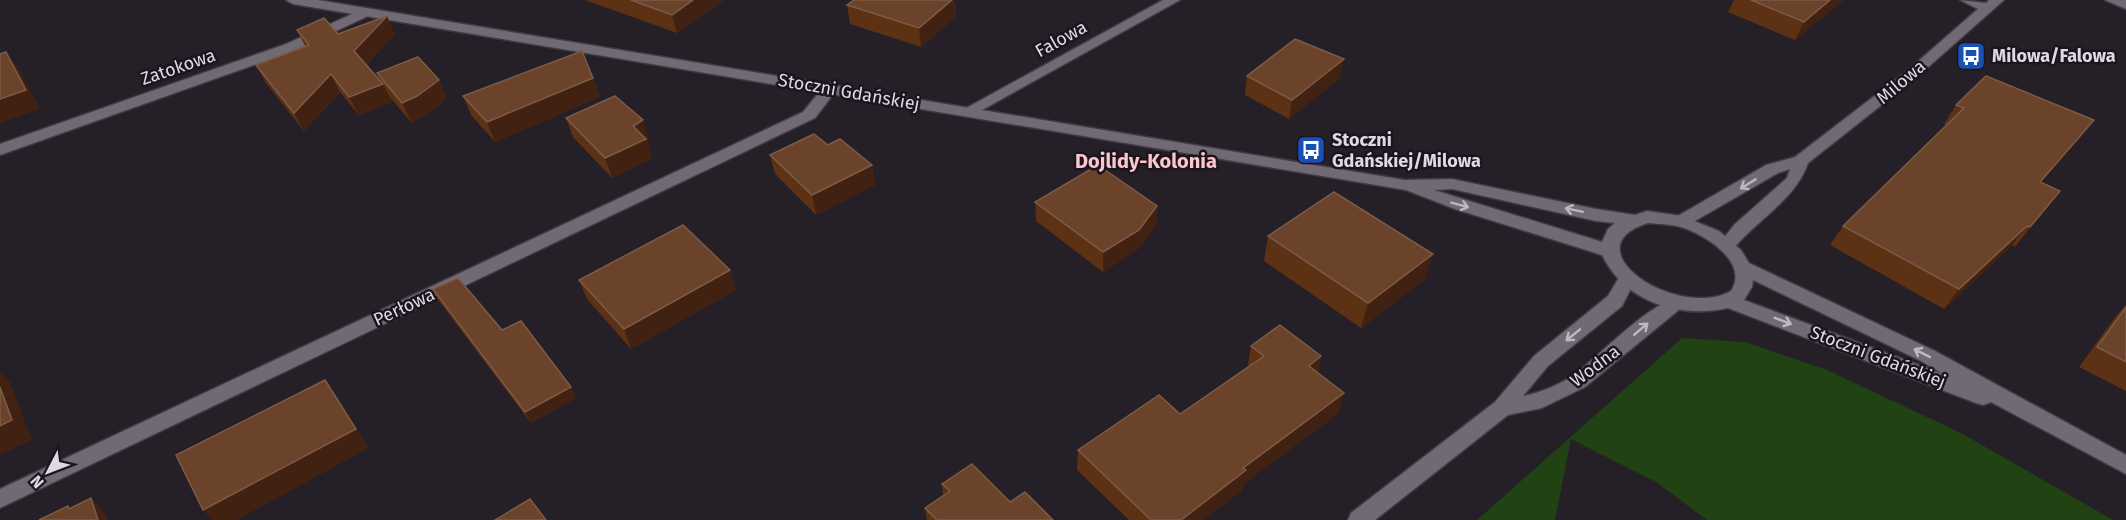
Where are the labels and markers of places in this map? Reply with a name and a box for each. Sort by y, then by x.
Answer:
bus stop icon: Milowa/Falowa [1955,40,1987,72]
place label: Milowa/Falowa [1992,45,2116,67]
place label: Stoczni Gdańskiej/Milowa [1332,129,1481,172]
bus stop icon: Stoczni Gdańskiej/Milowa [1295,134,1327,166]

